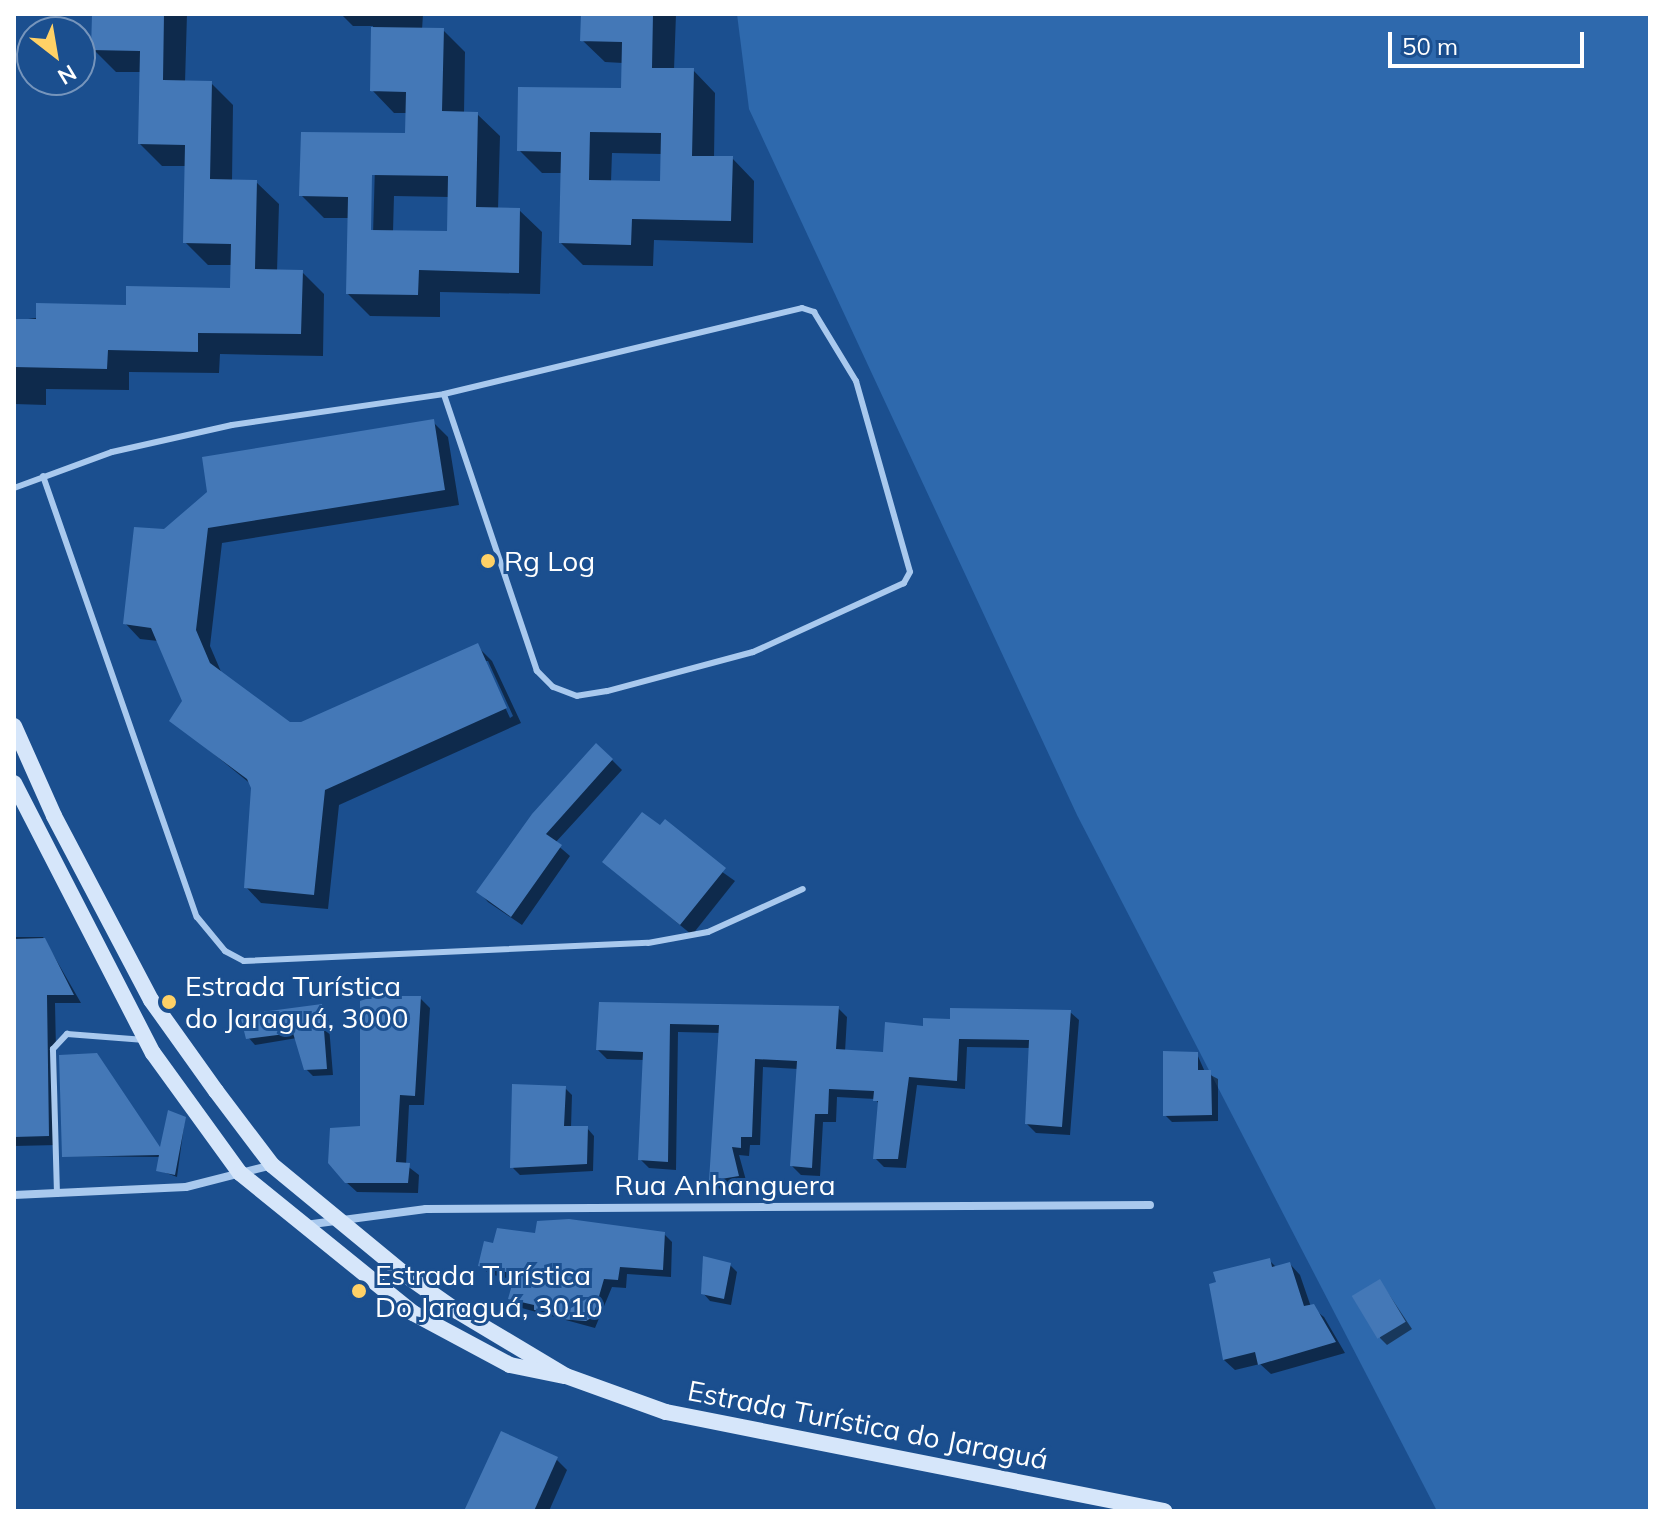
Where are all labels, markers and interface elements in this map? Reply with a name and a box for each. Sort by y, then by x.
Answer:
north arrow [16,16,96,96]
scale bar [1392,16,1588,66]
text: 50 m [1402,31,1458,61]
text: N [53,59,82,91]
place label: Rg Log [504,544,595,578]
marker: Rg Log [479,552,497,570]
place label: Estrada Turística do Jaraguá, 3000 [185,969,409,1035]
marker: Estrada Turística do Jaraguá, 3000 [160,993,178,1011]
street label: Rua Anhanguera [614,1168,836,1202]
place label: Estrada Turística Do Jaraguá, 3010 [375,1258,603,1324]
marker: Estrada Turística Do Jaraguá, 3010 [350,1282,368,1300]
street label: Estrada Turística do Jaraguá [685,1374,1051,1476]

